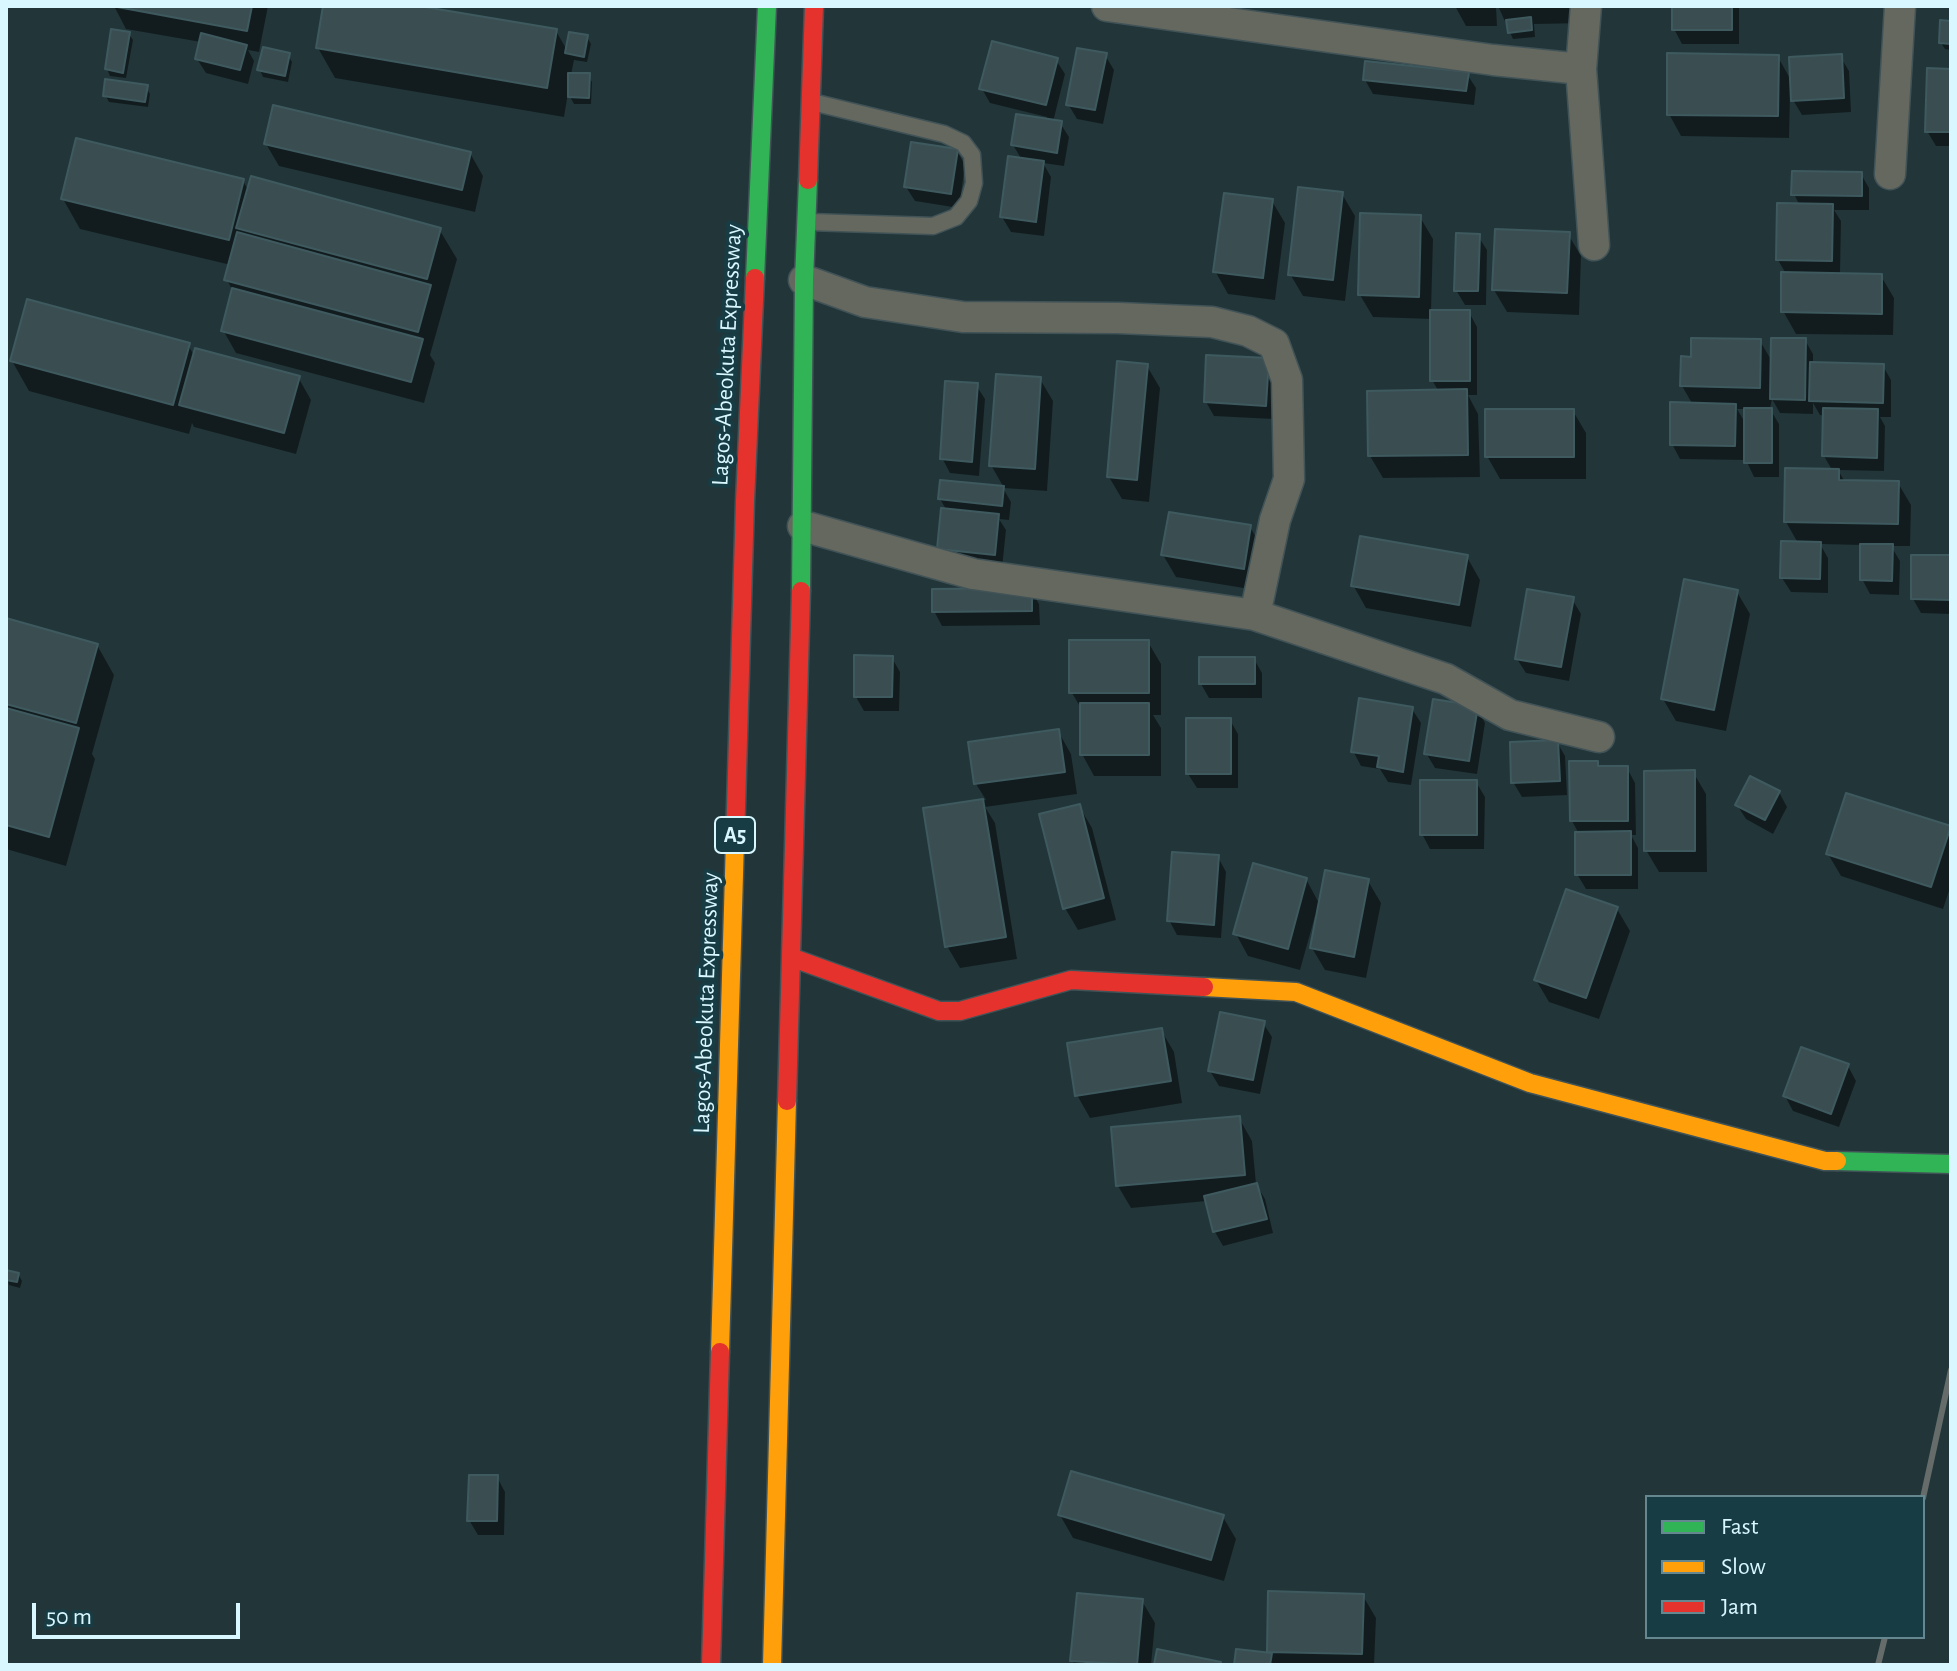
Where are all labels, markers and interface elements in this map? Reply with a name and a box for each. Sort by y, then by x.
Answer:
street label: Lagos-Abeokuta Expressway [706,223,748,487]
road number: A5 [715,817,755,853]
street label: Lagos-Abeokuta Expressway [687,872,725,1134]
legend [1645,1495,1925,1639]
text: Fast [1721,1515,1758,1539]
text: Slow [1721,1555,1766,1579]
scale bar [36,1587,244,1637]
text: Jam [1721,1595,1758,1619]
text: 50 m [46,1605,92,1629]

